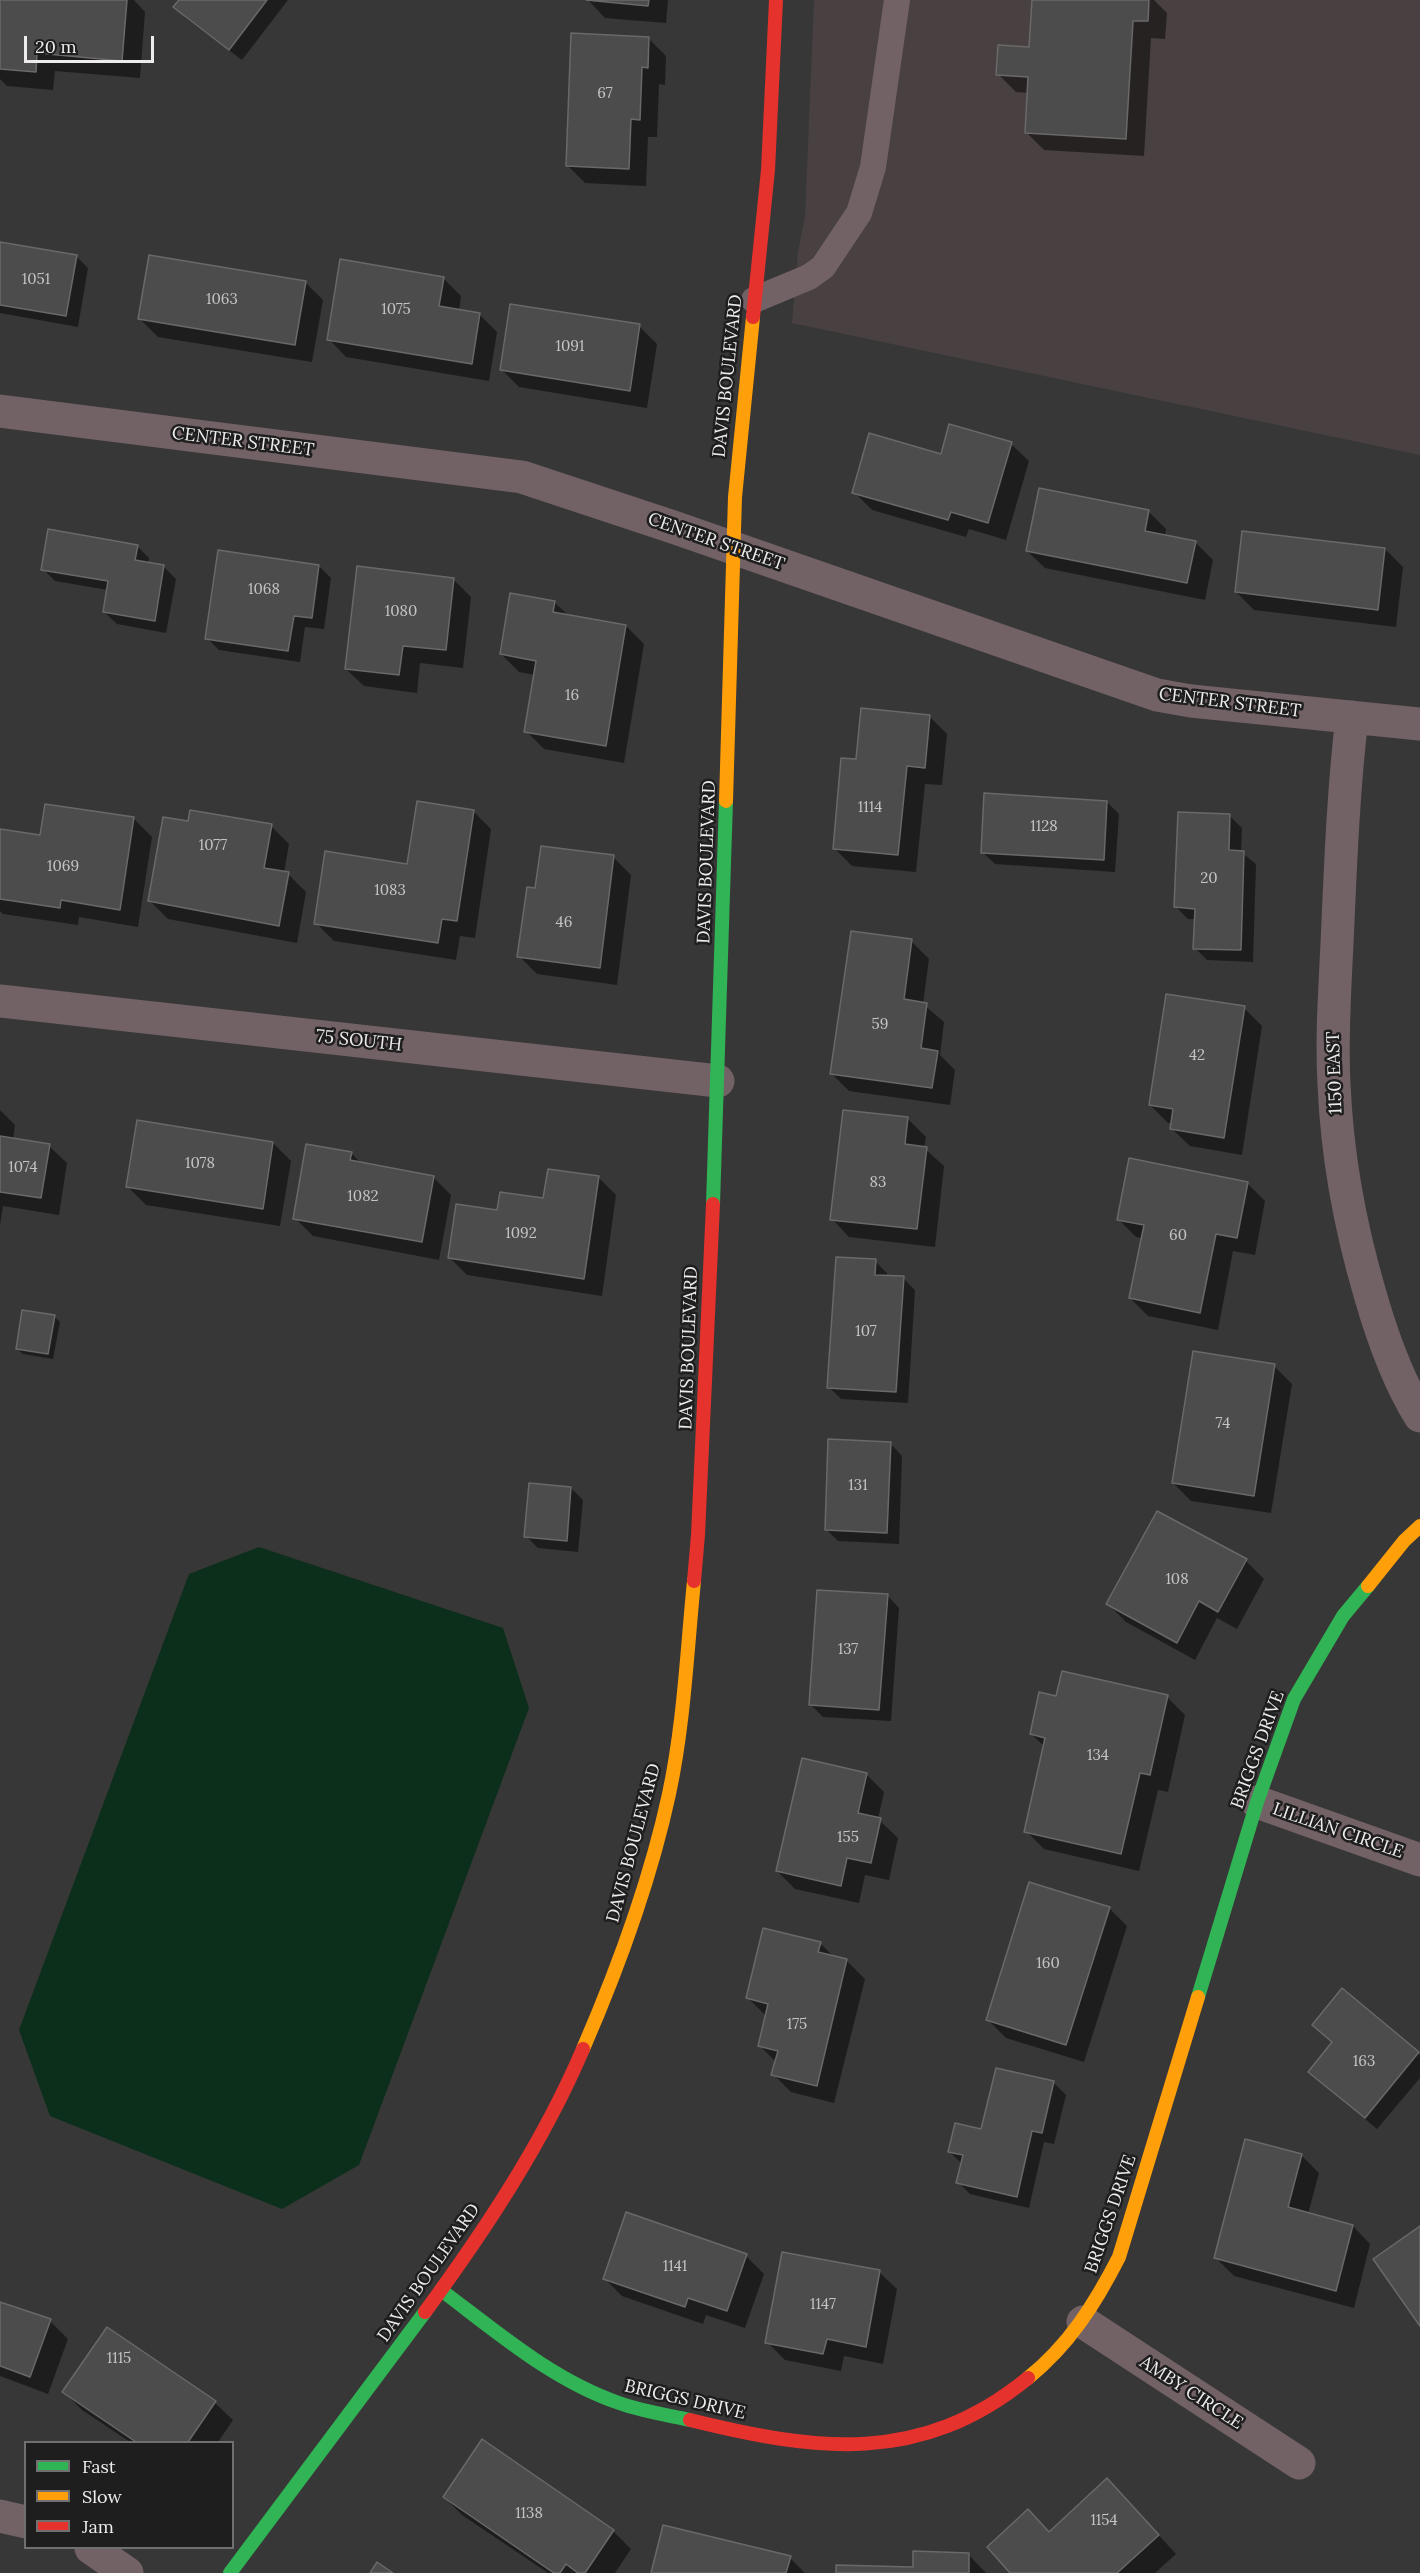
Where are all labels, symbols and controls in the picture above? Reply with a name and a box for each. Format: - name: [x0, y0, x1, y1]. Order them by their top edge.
- scale bar: [27, 24, 158, 62]
- text: 20 m: [35, 35, 77, 58]
- house number: 67: [597, 85, 613, 103]
- house number: 1051: [22, 271, 50, 289]
- house number: 1063: [206, 291, 238, 309]
- street label: DAVIS BOULEVARD: [709, 293, 747, 459]
- house number: 1075: [381, 301, 411, 319]
- house number: 1091: [556, 338, 584, 356]
- street label: CENTER STREET: [171, 423, 315, 461]
- street label: CENTER STREET: [645, 508, 787, 576]
- house number: 1068: [248, 581, 280, 599]
- house number: 1080: [385, 603, 417, 621]
- street label: CENTER STREET: [1158, 684, 1302, 722]
- house number: 16: [565, 687, 579, 705]
- street label: DAVIS BOULEVARD: [693, 780, 721, 944]
- house number: 1114: [858, 799, 882, 817]
- house number: 1128: [1030, 818, 1058, 836]
- house number: 1077: [199, 837, 227, 855]
- house number: 1069: [47, 858, 79, 876]
- house number: 20: [1200, 870, 1218, 888]
- house number: 1083: [374, 882, 406, 900]
- house number: 46: [556, 914, 572, 932]
- house number: 59: [872, 1016, 888, 1034]
- street label: 75 SOUTH: [315, 1026, 403, 1056]
- street label: 1150 EAST: [1323, 1031, 1347, 1115]
- house number: 42: [1189, 1047, 1205, 1065]
- house number: 1078: [185, 1155, 215, 1173]
- house number: 1074: [8, 1159, 38, 1177]
- house number: 83: [870, 1174, 886, 1192]
- house number: 1082: [347, 1188, 379, 1206]
- house number: 1092: [505, 1225, 537, 1243]
- house number: 60: [1169, 1227, 1187, 1245]
- street label: DAVIS BOULEVARD: [675, 1266, 703, 1430]
- house number: 107: [855, 1323, 877, 1341]
- house number: 74: [1216, 1415, 1230, 1433]
- house number: 131: [848, 1477, 868, 1495]
- house number: 108: [1165, 1571, 1189, 1589]
- house number: 137: [838, 1641, 858, 1659]
- street label: BRIGGS DRIVE: [1227, 1688, 1289, 1812]
- house number: 134: [1087, 1747, 1109, 1765]
- street label: DAVIS BOULEVARD: [602, 1761, 666, 1925]
- street label: LILLIAN CIRCLE: [1270, 1798, 1406, 1864]
- house number: 155: [837, 1829, 859, 1847]
- house number: 160: [1036, 1955, 1060, 1973]
- house number: 175: [787, 2016, 807, 2034]
- house number: 163: [1353, 2053, 1375, 2071]
- street label: BRIGGS DRIVE: [1081, 2152, 1141, 2276]
- street label: DAVIS BOULEVARD: [373, 2200, 485, 2346]
- house number: 1141: [663, 2258, 687, 2276]
- house number: 1147: [810, 2296, 836, 2314]
- house number: 1115: [107, 2350, 131, 2368]
- street label: AMBY CIRCLE: [1135, 2352, 1247, 2434]
- street label: BRIGGS DRIVE: [622, 2376, 748, 2424]
- legend: [24, 2441, 234, 2549]
- text: Fast: [82, 2455, 116, 2478]
- text: Slow: [82, 2485, 122, 2508]
- house number: 1138: [515, 2505, 543, 2523]
- house number: 1154: [1090, 2512, 1118, 2530]
- text: Jam: [82, 2515, 114, 2538]

